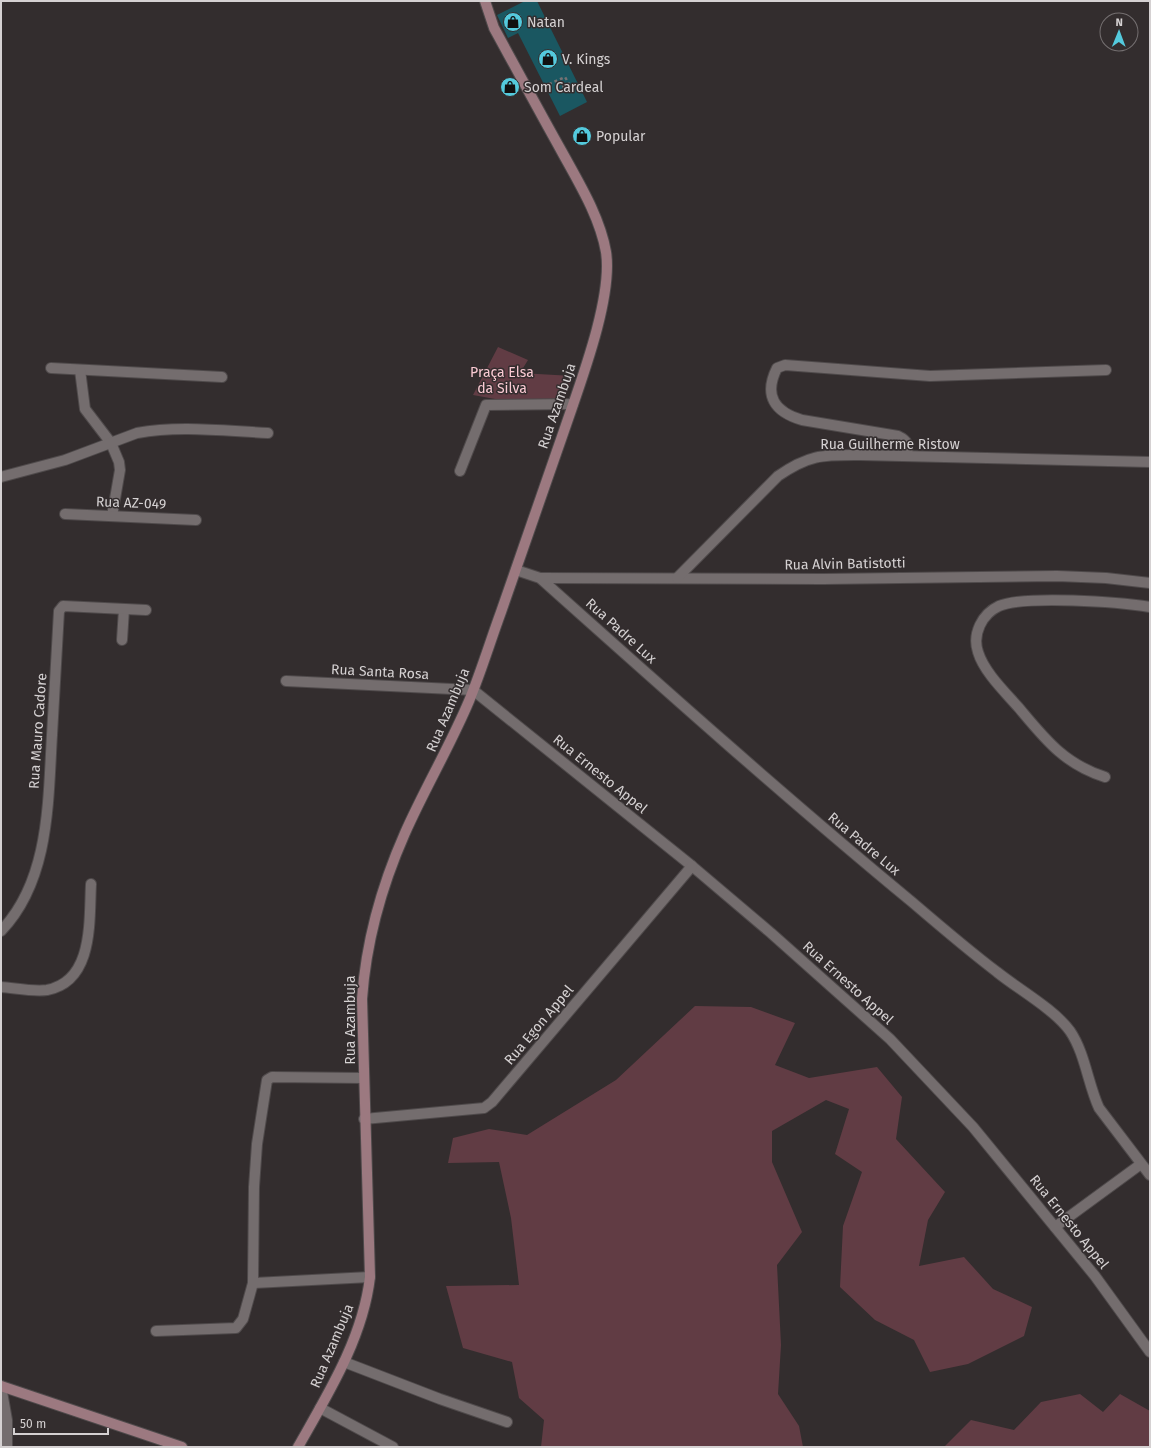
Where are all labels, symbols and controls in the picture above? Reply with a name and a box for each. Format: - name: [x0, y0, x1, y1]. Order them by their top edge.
- shop icon: Natan: [502, 11, 524, 33]
- north arrow: [1099, 12, 1139, 52]
- place label: Natan: [527, 14, 565, 31]
- text: N: [1115, 16, 1123, 29]
- shop icon: V. Kings: [537, 48, 559, 70]
- place label: V. Kings: [562, 51, 611, 68]
- shop icon: Som Cardeal: [499, 76, 521, 98]
- place label: Som Cardeal: [524, 79, 603, 96]
- shop icon: Popular: [571, 125, 593, 147]
- place label: Popular: [596, 128, 646, 145]
- street label: Rua Azambuja: [534, 361, 580, 451]
- park label: Praça Elsa da Silva: [470, 364, 534, 397]
- street label: Rua Guilherme Ristow: [820, 436, 960, 453]
- street label: Rua AZ-049: [95, 493, 167, 513]
- street label: Rua Alvin Batistotti: [784, 554, 906, 574]
- street label: Rua Padre Lux: [582, 595, 660, 667]
- street label: Rua Santa Rosa: [331, 661, 429, 683]
- street label: Rua Azambuja: [423, 665, 473, 755]
- street label: Rua Mauro Cadore: [25, 673, 51, 789]
- street label: Rua Ernesto Appel: [550, 731, 650, 817]
- street label: Rua Padre Lux: [824, 809, 904, 879]
- street label: Rua Ernesto Appel: [799, 938, 897, 1028]
- street label: Rua Azambuja: [342, 975, 359, 1065]
- street label: Rua Egon Appel: [501, 982, 577, 1068]
- street label: Rua Ernesto Appel: [1026, 1172, 1112, 1272]
- street label: Rua Azambuja: [307, 1301, 357, 1391]
- scale bar: [14, 1410, 108, 1436]
- text: 50 m: [20, 1417, 46, 1431]

